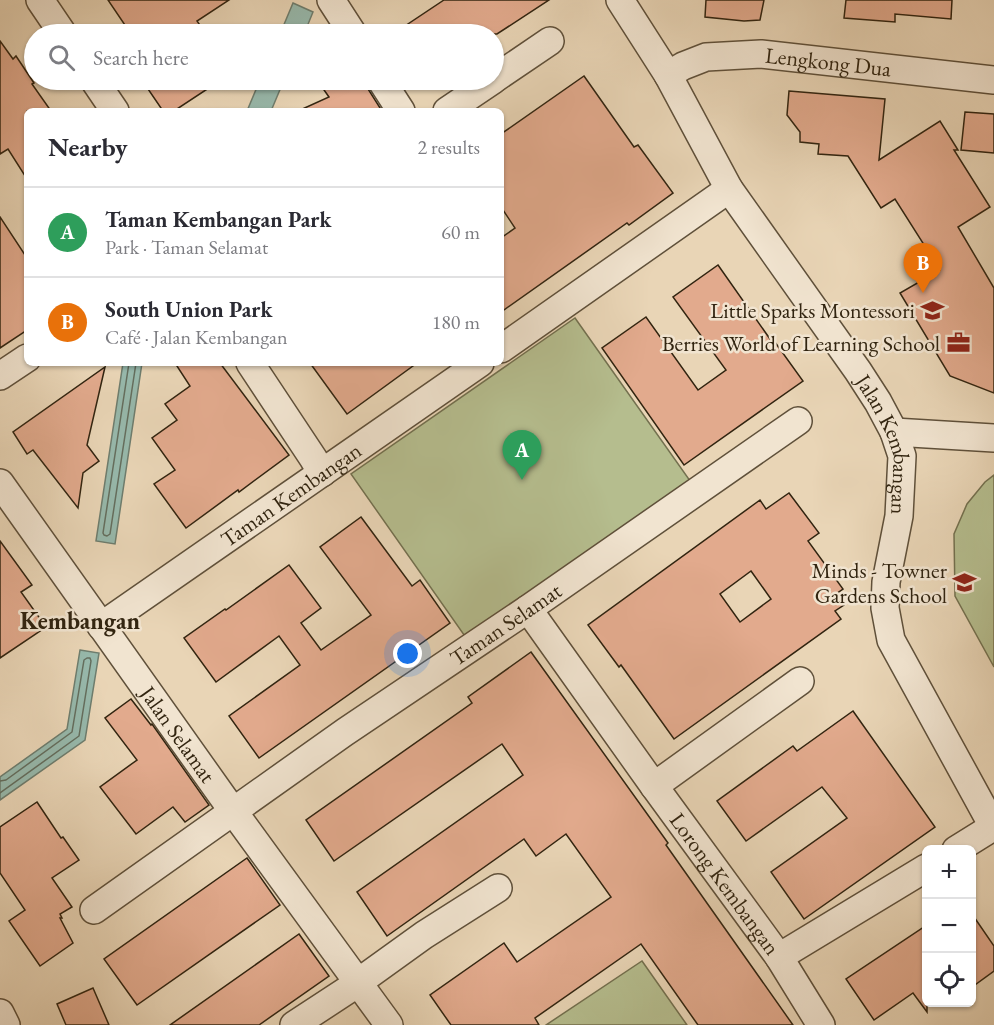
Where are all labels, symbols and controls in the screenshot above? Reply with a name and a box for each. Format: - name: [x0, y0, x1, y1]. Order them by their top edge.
- search box: [24, 24, 504, 90]
- street label: Lengkong Dua: [764, 40, 893, 83]
- icon: search: [45, 41, 78, 74]
- text: Search here: [93, 43, 188, 72]
- text: Nearby: [48, 130, 128, 164]
- text: 2 results: [417, 134, 480, 160]
- text: Taman Kembangan Park: [105, 205, 331, 234]
- text: A: [60, 219, 75, 245]
- text: 60 m: [441, 219, 480, 245]
- text: Park · Taman Selamat: [105, 234, 268, 260]
- pin: B: [904, 244, 942, 293]
- text: South Union Park: [105, 295, 272, 324]
- place label: Little Sparks Montessori: [710, 296, 915, 325]
- school or university icon: Little Sparks Montessori: [920, 297, 946, 323]
- text: B: [61, 309, 74, 335]
- text: 180 m: [432, 309, 480, 335]
- text: Café · Jalan Kembangan: [105, 324, 288, 350]
- place label: Berries World of Learning School: [662, 329, 940, 358]
- office icon: Berries World of Learning School: [945, 330, 971, 356]
- street label: Jalan Kembangan: [848, 367, 917, 516]
- pin: A: [502, 430, 542, 480]
- street label: Taman Kembangan: [215, 435, 367, 553]
- place label: Minds - Towner Gardens School: [812, 556, 948, 610]
- school or university icon: Minds - Towner Gardens School: [952, 570, 978, 596]
- street label: Taman Selamat: [444, 576, 567, 672]
- district label: Kembangan: [20, 605, 140, 637]
- your location: [393, 639, 422, 668]
- street label: Jalan Selamat: [133, 678, 223, 788]
- street label: Lorong Kembangan: [664, 806, 787, 961]
- map controls: [922, 845, 976, 1007]
- button: +: [922, 845, 976, 899]
- button: −: [922, 899, 976, 953]
- button: locate: [922, 953, 976, 1007]

